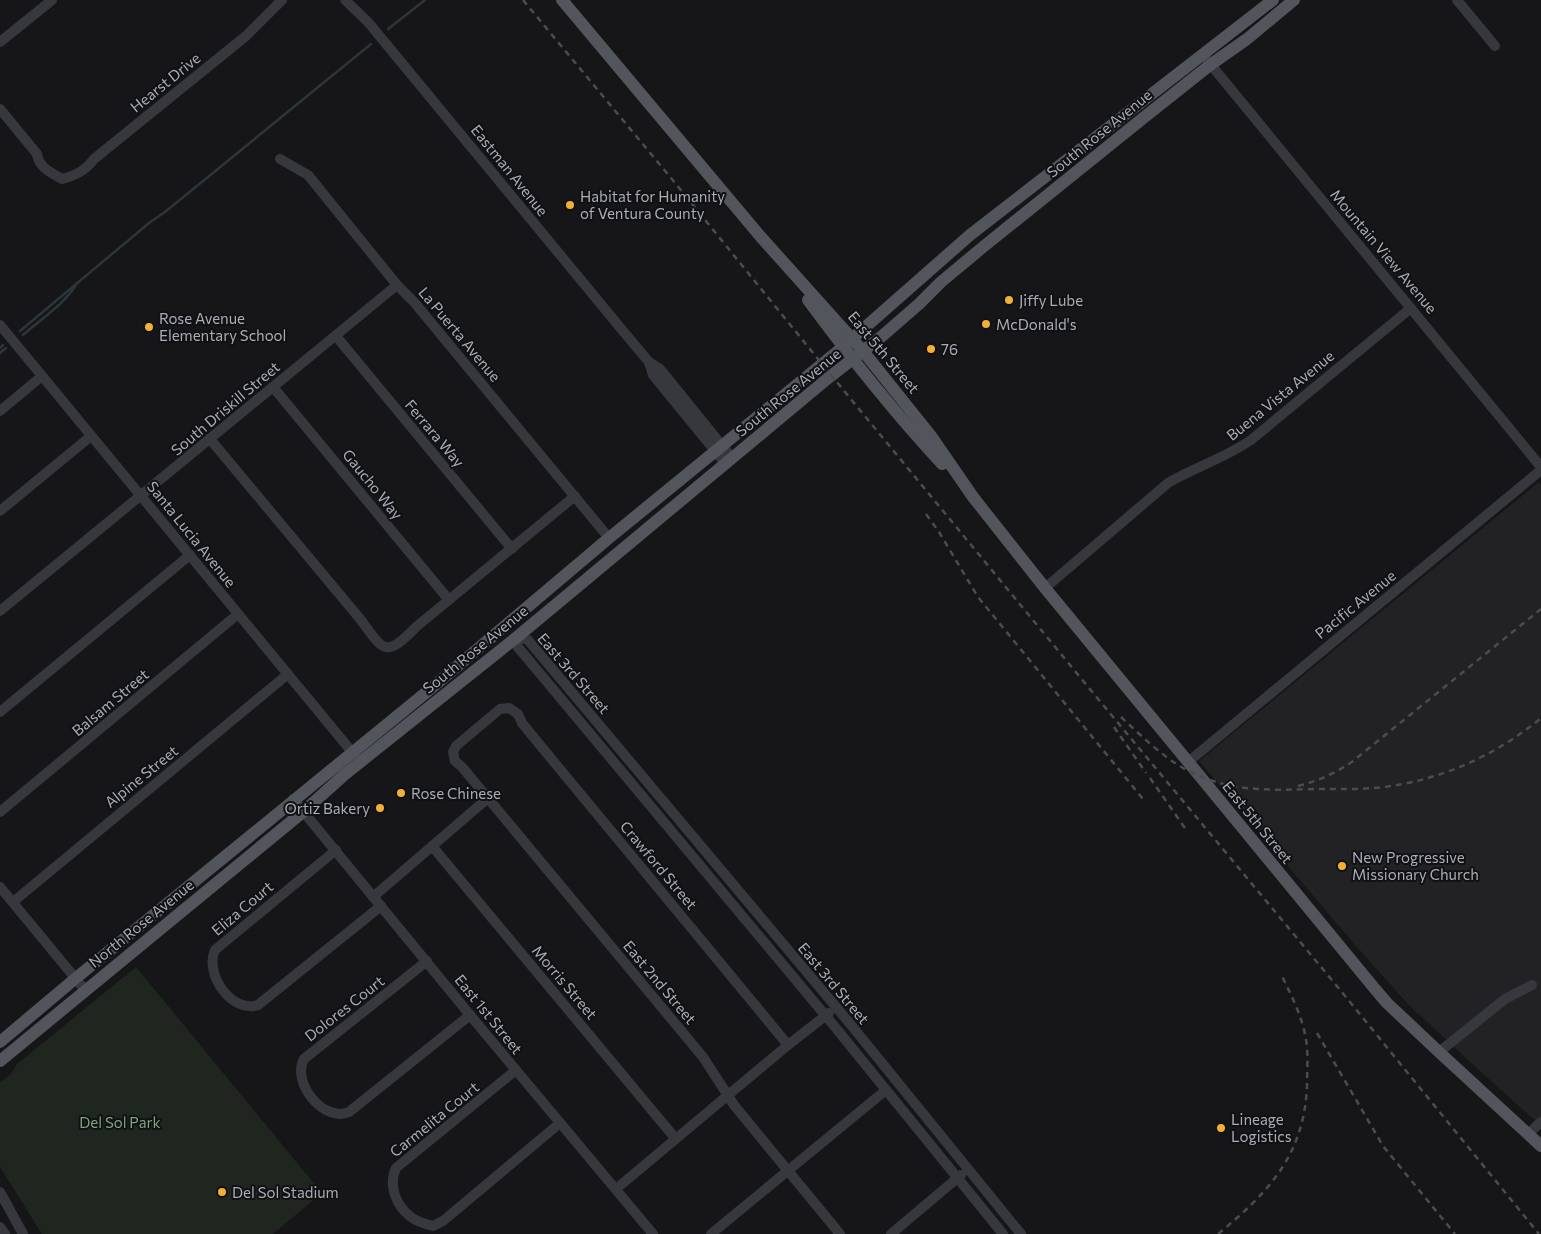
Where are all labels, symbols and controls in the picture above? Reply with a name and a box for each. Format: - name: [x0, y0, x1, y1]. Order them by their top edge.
- street label: Hearst Drive: [126, 48, 204, 116]
- street label: South Rose Avenue: [1043, 85, 1155, 181]
- street label: Eastman Avenue: [468, 121, 552, 219]
- street label: Mountain View Avenue: [1327, 185, 1441, 317]
- place label: Habitat for Humanity of Ventura County: [580, 187, 725, 222]
- marker: Habitat for Humanity of Ventura County: [564, 199, 576, 211]
- street label: La Puerta Avenue: [415, 283, 505, 385]
- place label: Jiffy Lube: [1019, 291, 1083, 309]
- marker: Jiffy Lube: [1003, 294, 1015, 306]
- street label: East 5th Street: [845, 307, 923, 397]
- place label: Rose Avenue Elementary School: [159, 309, 286, 344]
- place label: McDonald's: [996, 315, 1077, 333]
- marker: McDonald's: [980, 318, 992, 330]
- marker: Rose Avenue Elementary School: [143, 321, 155, 333]
- place label: 76: [941, 340, 958, 358]
- marker: 76: [925, 343, 937, 355]
- street label: South Rose Avenue: [732, 344, 844, 440]
- street label: Buena Vista Avenue: [1223, 346, 1337, 444]
- street label: South Driskill Street: [167, 357, 283, 459]
- street label: Ferrara Way: [402, 396, 469, 471]
- street label: Gaucho Way: [339, 445, 407, 523]
- street label: Santa Lucia Avenue: [144, 477, 240, 591]
- street label: Pacific Avenue: [1311, 566, 1399, 642]
- street label: South Rose Avenue: [419, 601, 531, 697]
- street label: East 3rd Street: [534, 629, 614, 717]
- street label: Balsam Street: [68, 665, 152, 739]
- street label: Alpine Street: [101, 741, 181, 811]
- street label: East 5th Street: [1219, 777, 1297, 867]
- place label: Rose Chinese: [411, 784, 501, 802]
- marker: Rose Chinese: [395, 787, 407, 799]
- place label: Ortiz Bakery: [284, 799, 370, 817]
- marker: Ortiz Bakery: [374, 802, 386, 814]
- street label: Crawford Street: [617, 817, 701, 913]
- place label: New Progressive Missionary Church: [1352, 848, 1479, 883]
- marker: New Progressive Missionary Church: [1336, 860, 1348, 872]
- street label: North Rose Avenue: [85, 875, 197, 971]
- street label: Eliza Court: [208, 877, 276, 939]
- street label: East 2nd Street: [620, 937, 700, 1027]
- street label: East 3rd Street: [795, 939, 873, 1027]
- street label: Morris Street: [529, 941, 601, 1023]
- street label: Dolores Court: [301, 971, 387, 1045]
- street label: East 1st Street: [451, 971, 527, 1057]
- street label: Carmelita Court: [386, 1078, 482, 1160]
- place label: Lineage Logistics: [1231, 1110, 1292, 1145]
- park label: Del Sol Park: [79, 1113, 161, 1131]
- marker: Lineage Logistics: [1215, 1122, 1227, 1134]
- place label: Del Sol Stadium: [232, 1183, 339, 1201]
- marker: Del Sol Stadium: [216, 1186, 228, 1198]

